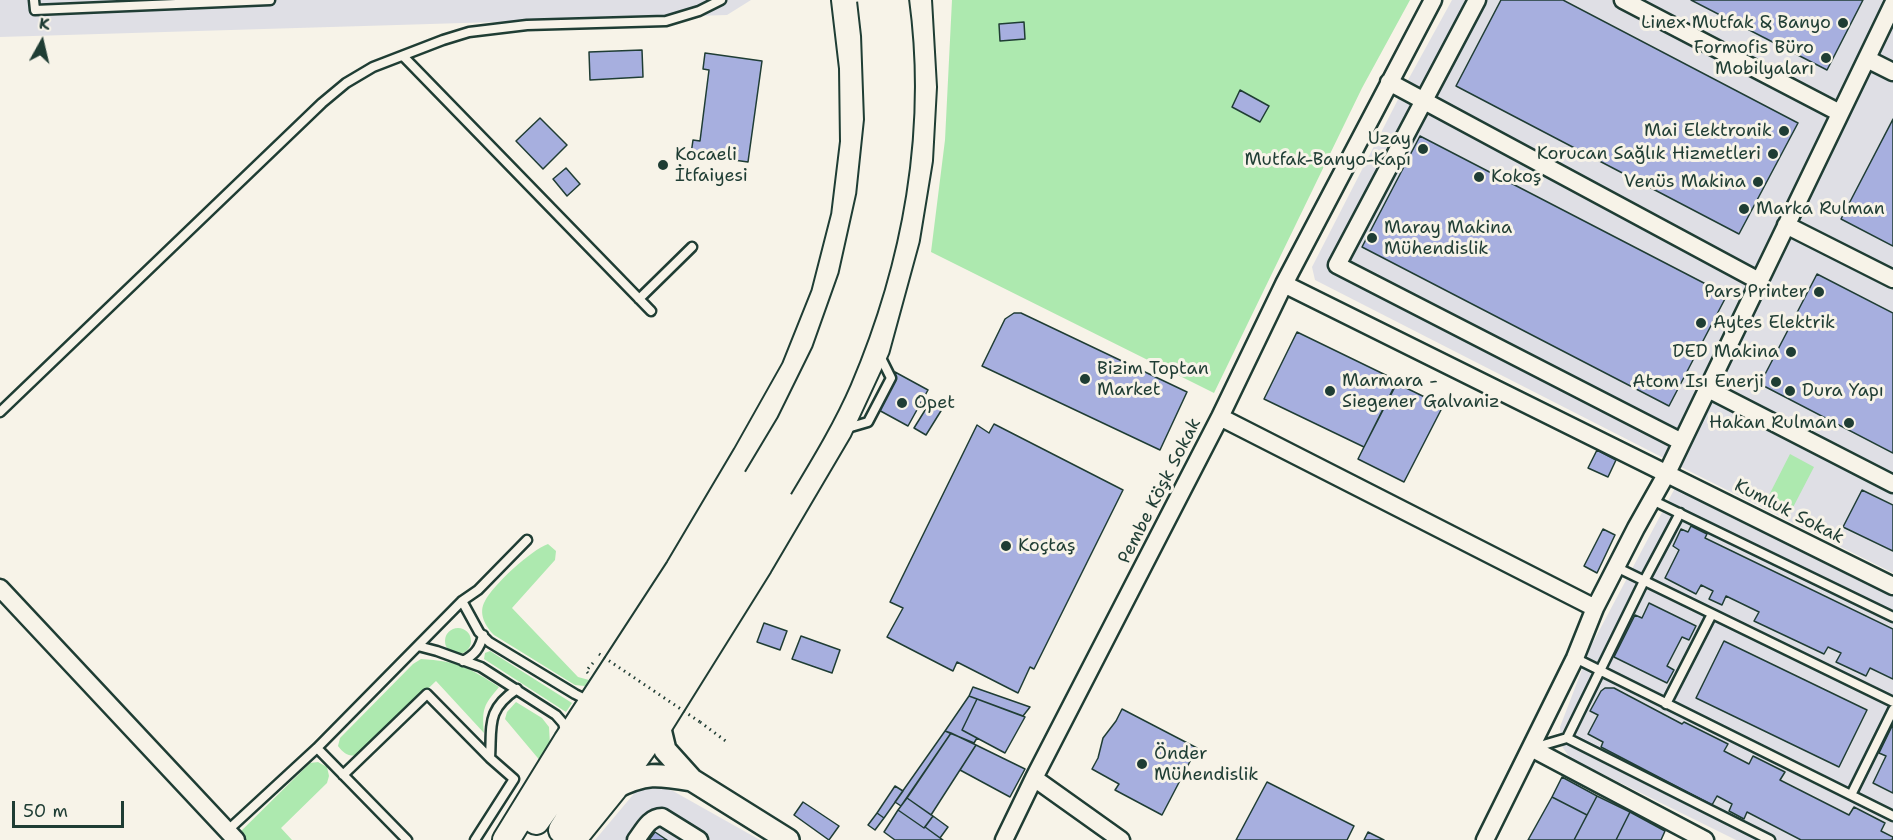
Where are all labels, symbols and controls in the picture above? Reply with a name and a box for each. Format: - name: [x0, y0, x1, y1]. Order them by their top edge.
- north arrow: [12, 12, 72, 72]
- place label: Linex Mutfak & Banyo: [1641, 12, 1831, 34]
- text: K: [38, 13, 51, 35]
- marker: Linex Mutfak & Banyo: [1836, 16, 1850, 30]
- place label: Formofis Büro Mobilyaları: [1694, 37, 1814, 80]
- marker: Formofis Büro Mobilyaları: [1819, 51, 1833, 65]
- place label: Mai Elektronik: [1644, 120, 1772, 142]
- marker: Mai Elektronik: [1777, 124, 1791, 138]
- place label: Uzay Mutfak-Banyo-Kapı: [1245, 128, 1411, 170]
- marker: Uzay Mutfak-Banyo-Kapı: [1416, 142, 1430, 156]
- place label: Korucan Sağlık Hizmetleri: [1537, 143, 1761, 165]
- place label: Kocaeli İtfaiyesi: [675, 144, 748, 186]
- marker: Korucan Sağlık Hizmetleri: [1766, 147, 1780, 161]
- marker: Kocaeli İtfaiyesi: [656, 158, 670, 172]
- place label: Kokoş: [1491, 166, 1542, 188]
- marker: Kokoş: [1472, 170, 1486, 184]
- place label: Venüs Makina: [1624, 171, 1746, 193]
- marker: Venüs Makina: [1751, 175, 1765, 189]
- place label: Marka Rulman: [1756, 198, 1885, 220]
- marker: Marka Rulman: [1737, 202, 1751, 216]
- place label: Maray Makina Mühendislik: [1384, 217, 1512, 260]
- marker: Maray Makina Mühendislik: [1365, 231, 1379, 245]
- place label: Pars Printer: [1704, 281, 1807, 303]
- marker: Pars Printer: [1812, 285, 1826, 299]
- place label: Aytes Elektrik: [1713, 312, 1835, 334]
- marker: Aytes Elektrik: [1694, 316, 1708, 330]
- place label: DED Makina: [1672, 341, 1779, 363]
- marker: DED Makina: [1784, 345, 1798, 359]
- place label: Bizim Toptan Market: [1097, 358, 1209, 400]
- place label: Marmara - Siegener Galvaniz: [1342, 370, 1500, 412]
- place label: Atom Isı Enerji: [1632, 371, 1764, 393]
- marker: Bizim Toptan Market: [1078, 372, 1092, 386]
- marker: Atom Isı Enerji: [1769, 375, 1783, 389]
- place label: Dura Yapı: [1802, 380, 1884, 402]
- marker: Marmara - Siegener Galvaniz: [1323, 384, 1337, 398]
- marker: Dura Yapı: [1783, 384, 1797, 398]
- place label: Opet: [914, 392, 955, 414]
- marker: Opet: [895, 396, 909, 410]
- place label: Hakan Rulman: [1709, 412, 1837, 434]
- street label: Pembe Köşk Sokak: [1114, 414, 1206, 568]
- marker: Hakan Rulman: [1842, 416, 1856, 430]
- street label: Kumluk Sokak: [1731, 475, 1847, 549]
- place label: Koçtaş: [1018, 535, 1076, 557]
- marker: Koçtaş: [999, 539, 1013, 553]
- place label: Önder Mühendislik: [1154, 743, 1259, 786]
- marker: Önder Mühendislik: [1135, 757, 1149, 771]
- scale bar: [15, 789, 128, 827]
- text: 50 m: [23, 799, 68, 823]

